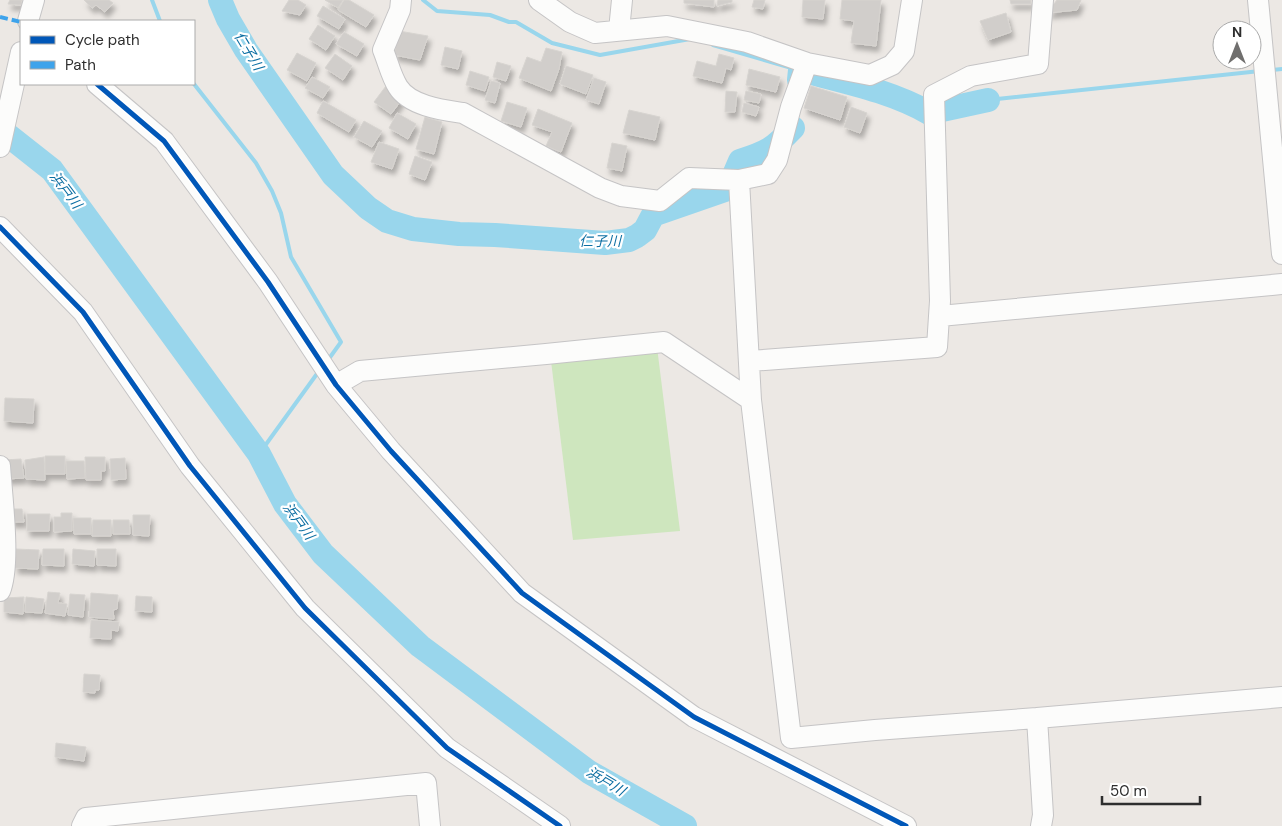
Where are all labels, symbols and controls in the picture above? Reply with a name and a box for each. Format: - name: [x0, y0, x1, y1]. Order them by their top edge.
- legend: [20, 20, 195, 85]
- north arrow: [1212, 20, 1262, 70]
- text: N: [1232, 23, 1242, 41]
- water label: 仁子川: [230, 28, 269, 75]
- text: Cycle path: [65, 30, 140, 50]
- text: Path: [65, 55, 96, 75]
- water label: 浜戸川: [46, 168, 87, 214]
- water label: 仁子川: [579, 232, 623, 250]
- water label: 浜戸川: [279, 499, 320, 545]
- water label: 浜戸川: [583, 762, 630, 801]
- scale bar: [1102, 774, 1200, 806]
- text: 50 m: [1110, 781, 1147, 801]

